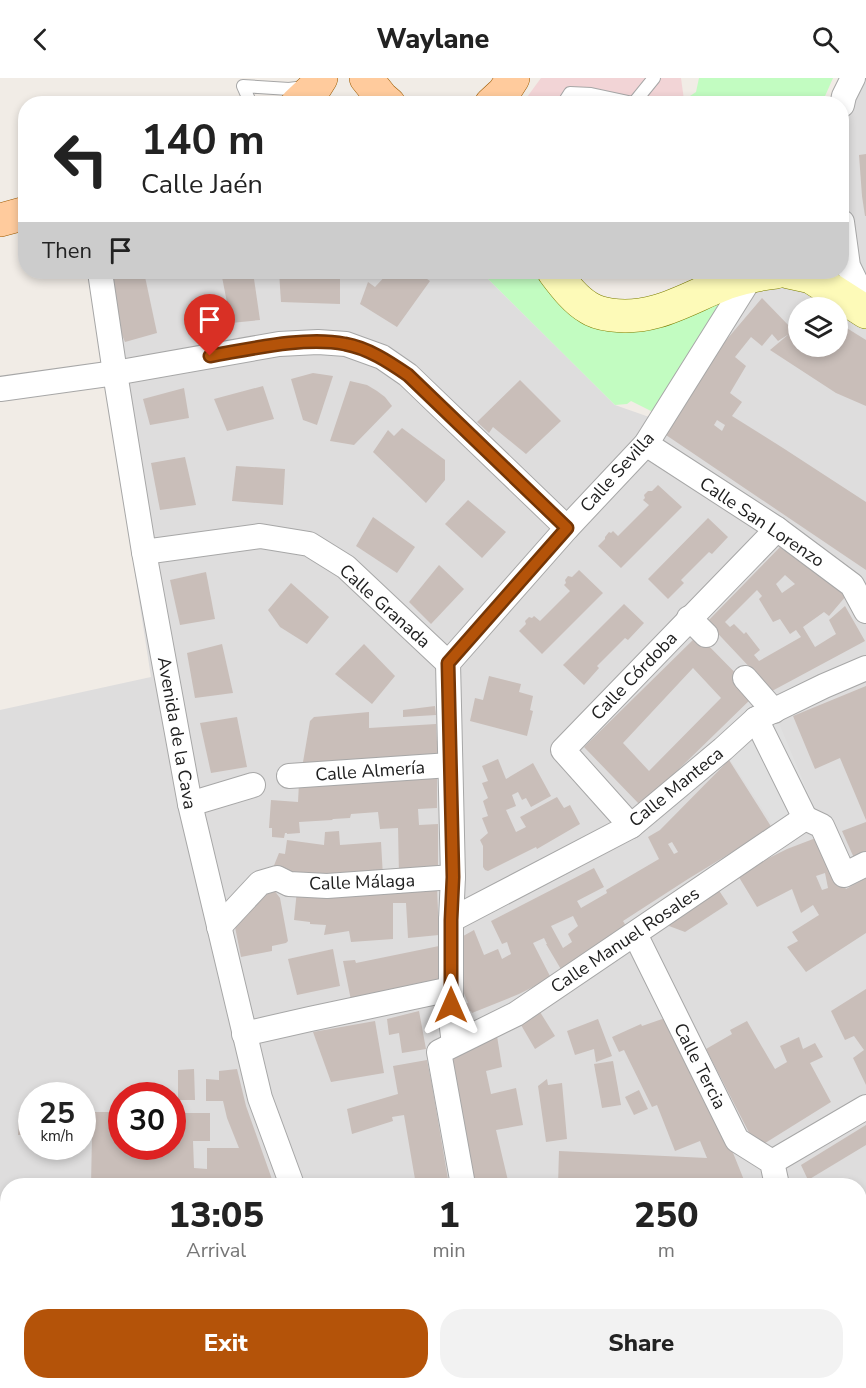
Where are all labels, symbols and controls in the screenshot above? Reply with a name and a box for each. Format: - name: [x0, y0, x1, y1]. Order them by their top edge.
- text: Waylane: [377, 21, 489, 58]
- icon: back: [24, 23, 57, 56]
- icon: search: [809, 23, 842, 56]
- text: 140 m: [141, 112, 265, 169]
- icon: left: [42, 120, 120, 198]
- text: Calle Jaén: [141, 166, 263, 203]
- icon: arrive: [104, 234, 137, 267]
- text: Then: [42, 236, 92, 266]
- pin: [184, 294, 235, 356]
- map controls: [788, 297, 848, 357]
- button: layers: [788, 297, 848, 357]
- icon: arrive: [193, 303, 226, 336]
- street label: Calle Sevilla: [575, 427, 659, 517]
- street label: Calle San Lorenzo: [695, 471, 829, 573]
- street label: Calle Granada: [334, 559, 436, 653]
- street label: Calle Córdoba: [586, 626, 682, 726]
- street label: Avenida de la Cava: [152, 655, 202, 811]
- street label: Calle Manteca: [624, 742, 728, 832]
- street label: Calle Almería: [314, 755, 426, 787]
- street label: Calle Málaga: [309, 868, 415, 896]
- street label: Calle Manuel Rosales: [546, 881, 704, 999]
- position arrow: [419, 973, 483, 1037]
- street label: Calle Tercia: [668, 1019, 732, 1113]
- speed limit sign: 30: [108, 1082, 186, 1160]
- text: 25: [39, 1093, 75, 1134]
- text: km/h: [40, 1126, 74, 1146]
- text: 13:05: [168, 1191, 264, 1240]
- text: 1: [438, 1191, 460, 1240]
- text: 250: [634, 1191, 699, 1240]
- text: Arrival: [186, 1237, 246, 1264]
- text: min: [432, 1237, 466, 1264]
- text: m: [658, 1237, 675, 1264]
- button: Exit: [24, 1309, 428, 1378]
- button: Share: [440, 1309, 843, 1378]

